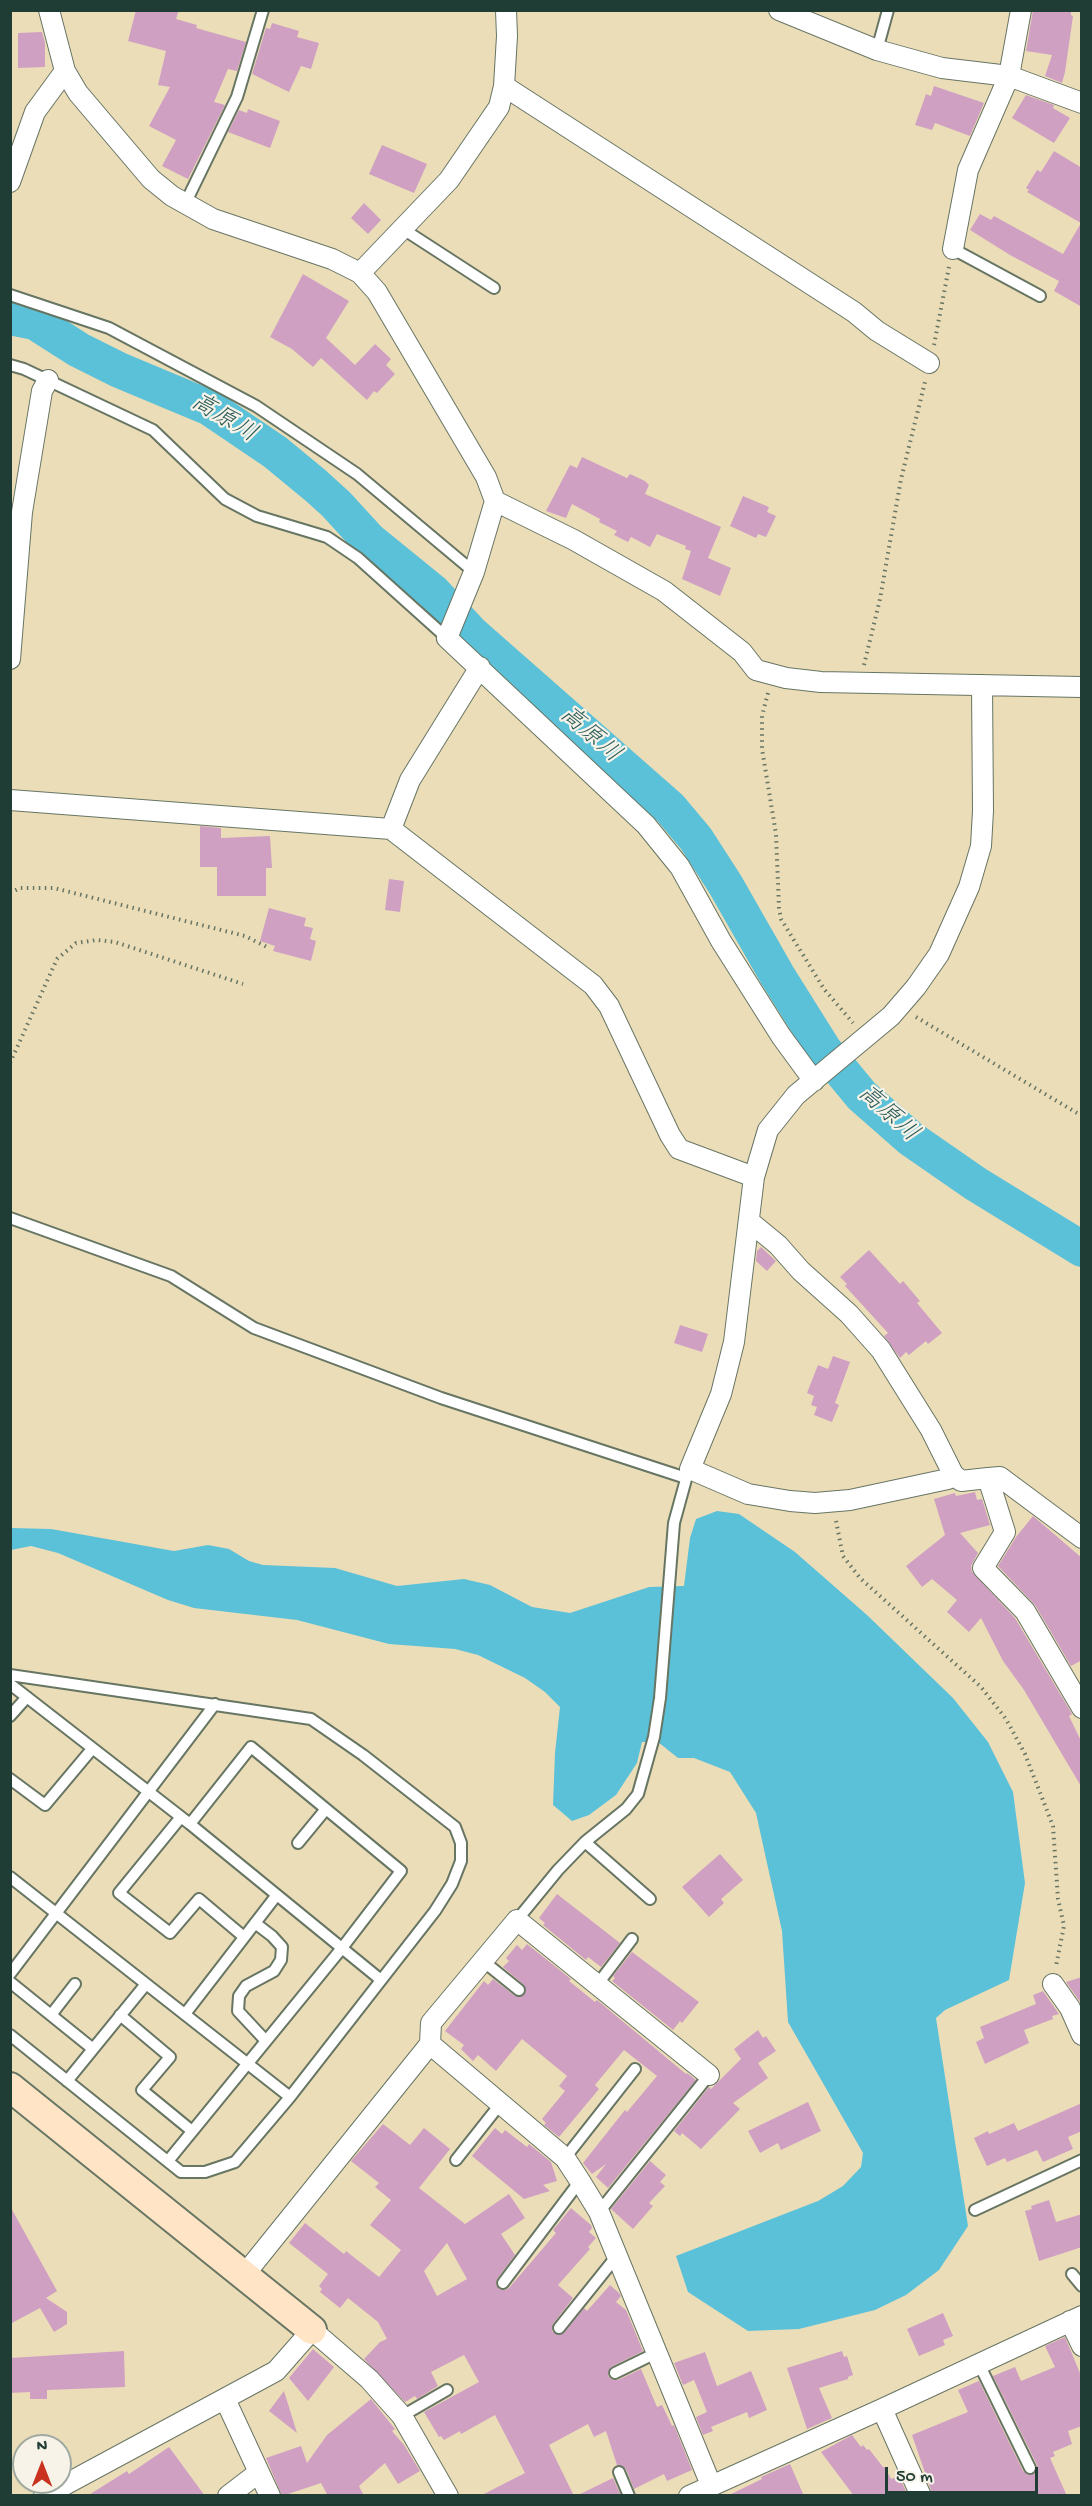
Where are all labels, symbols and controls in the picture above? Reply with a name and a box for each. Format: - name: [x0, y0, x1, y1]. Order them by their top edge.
- water label: 高原川: [185, 389, 261, 451]
- water label: 高原川: [552, 702, 626, 770]
- water label: 高原川: [851, 1080, 923, 1150]
- north arrow: [12, 2434, 72, 2494]
- text: N: [37, 2438, 47, 2457]
- scale bar: [888, 2455, 1041, 2493]
- text: 50 m: [896, 2467, 933, 2488]

